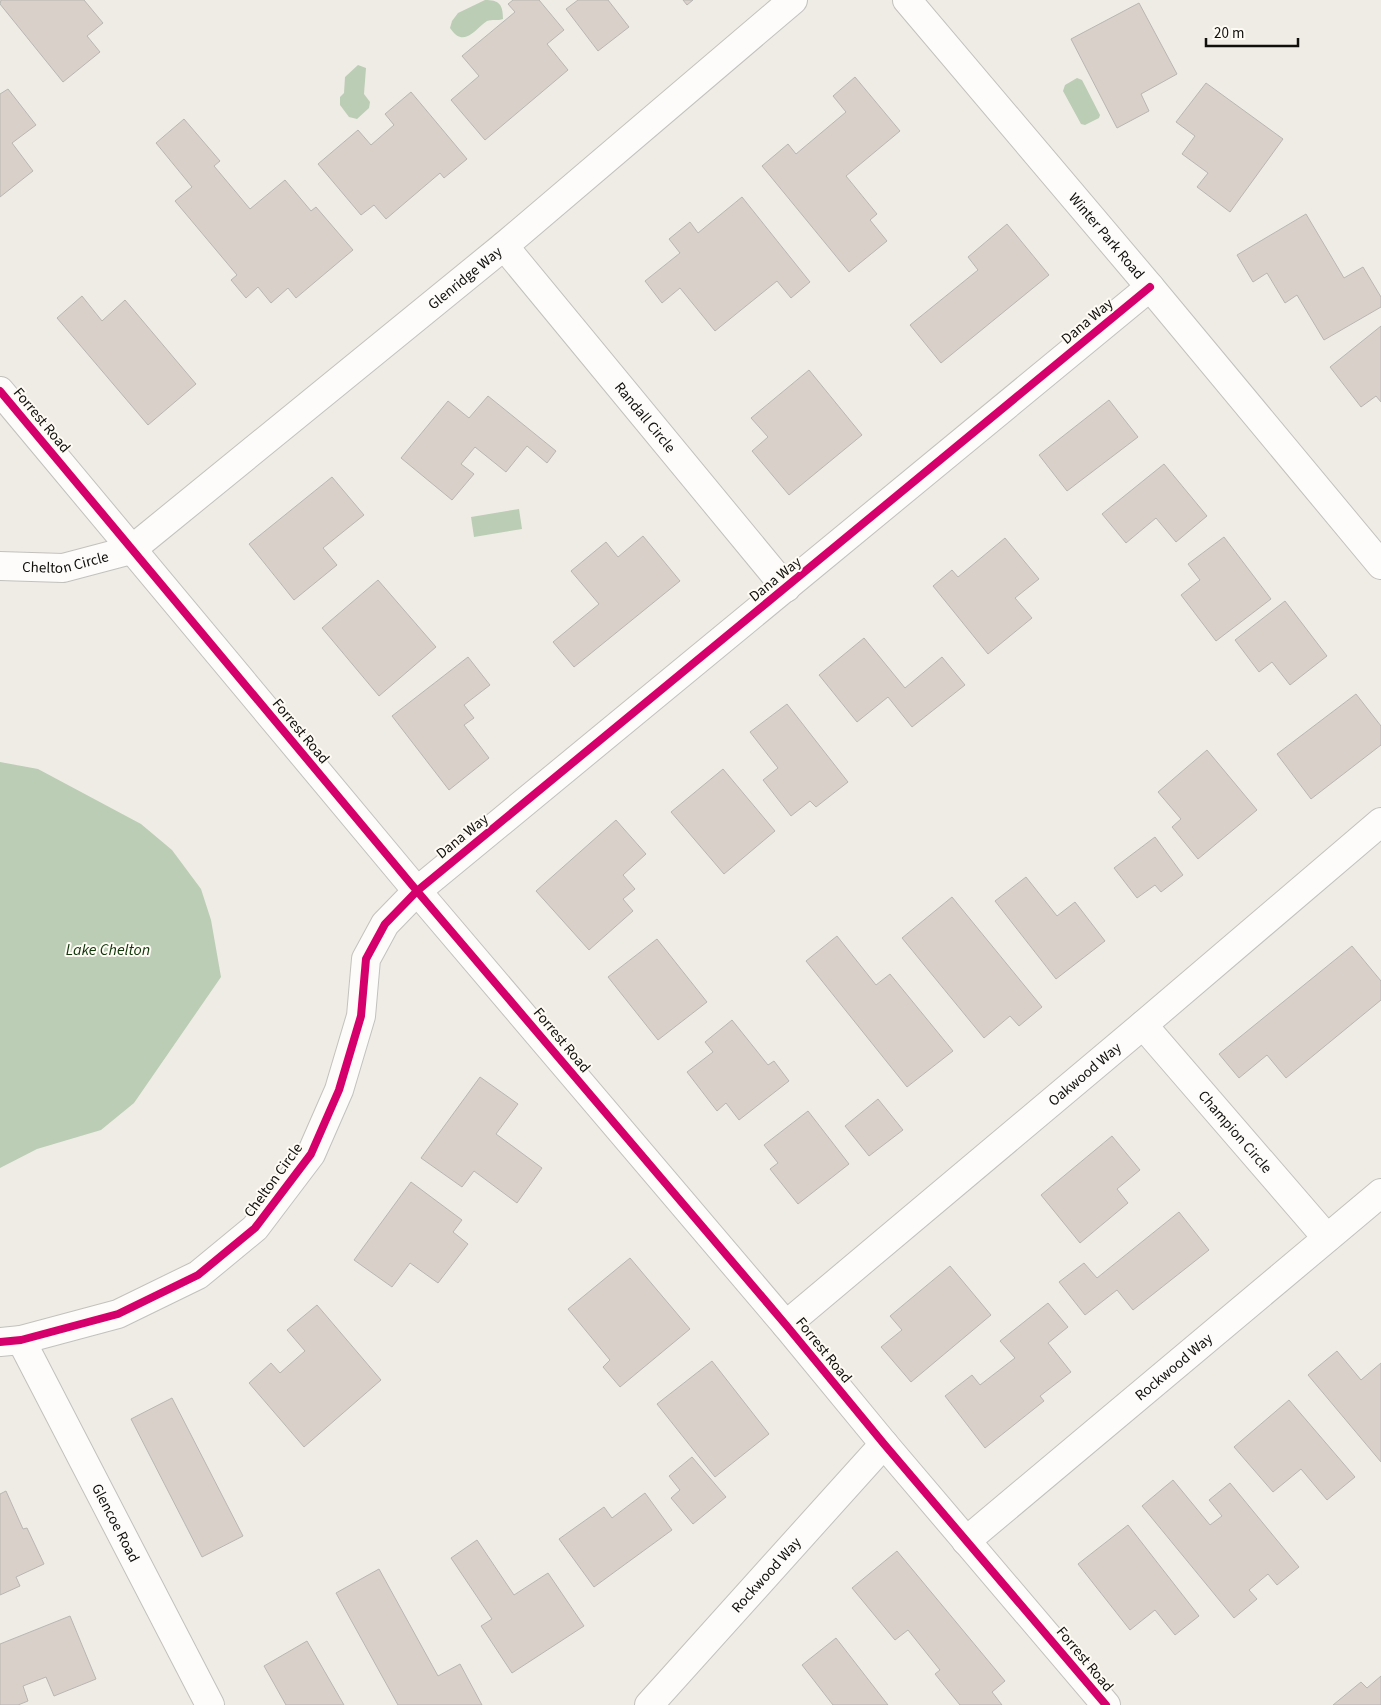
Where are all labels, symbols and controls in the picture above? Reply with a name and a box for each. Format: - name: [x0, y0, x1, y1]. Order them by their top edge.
- scale bar: [1206, 15, 1298, 47]
- text: 20 m: [1214, 23, 1244, 44]
- street label: Winter Park Road: [1064, 188, 1149, 284]
- street label: Glenridge Way: [424, 242, 507, 315]
- street label: Dana Way: [1057, 294, 1118, 349]
- street label: Randall Circle: [609, 378, 680, 458]
- street label: Forrest Road: [8, 383, 75, 457]
- street label: Chelton Circle: [22, 546, 111, 579]
- street label: Dana Way: [745, 552, 806, 607]
- street label: Forrest Road: [267, 694, 334, 768]
- street label: Dana Way: [432, 809, 493, 864]
- water label: Lake Chelton: [66, 939, 150, 961]
- street label: Forrest Road: [528, 1003, 595, 1077]
- street label: Oakwood Way: [1044, 1038, 1126, 1111]
- street label: Champion Circle: [1193, 1086, 1277, 1178]
- street label: Chelton Circle: [239, 1139, 308, 1222]
- street label: Forrest Road: [790, 1313, 857, 1388]
- street label: Rockwood Way: [1131, 1329, 1217, 1406]
- street label: Glencoe Road: [86, 1480, 144, 1566]
- street label: Rockwood Way: [727, 1533, 806, 1618]
- street label: Forrest Road: [1051, 1622, 1118, 1696]

